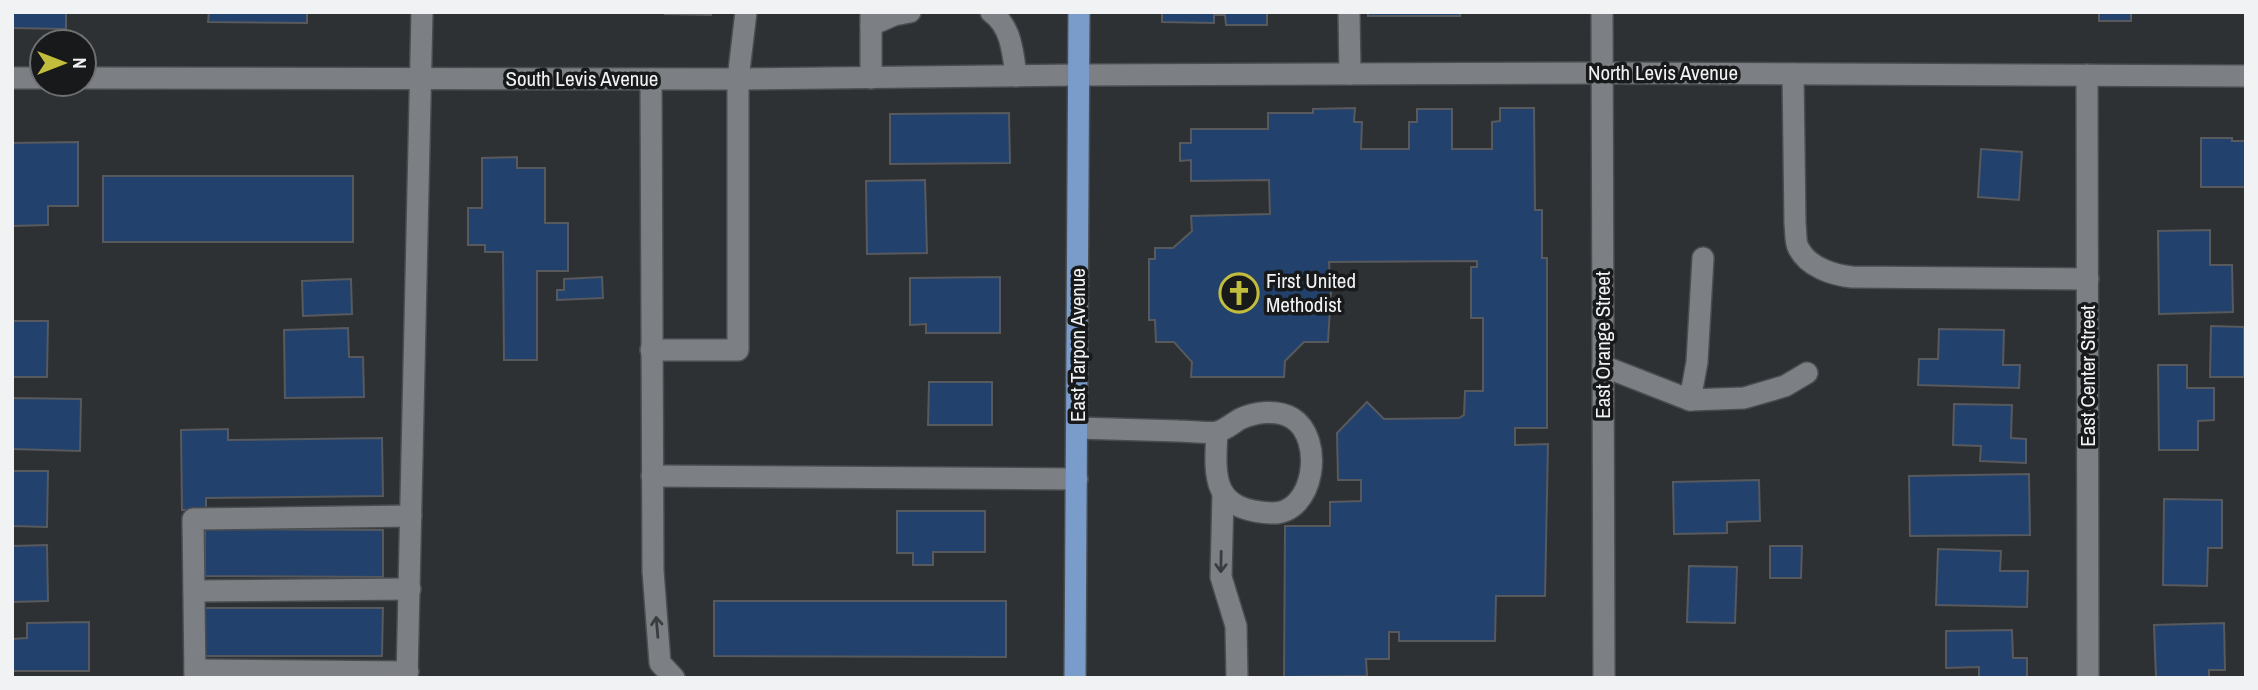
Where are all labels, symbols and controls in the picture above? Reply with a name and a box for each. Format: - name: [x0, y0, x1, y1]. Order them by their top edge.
- north arrow: [28, 28, 98, 98]
- text: N: [67, 57, 93, 69]
- street label: North Levis Avenue: [1588, 58, 1738, 87]
- street label: South Levis Avenue: [506, 64, 658, 93]
- place label: First United Methodist: [1266, 266, 1356, 319]
- street label: East Tarpon Avenue: [1063, 268, 1092, 422]
- street label: East Orange Street: [1588, 271, 1617, 419]
- church icon: First United Methodist: [1218, 272, 1260, 314]
- street label: East Center Street: [2073, 305, 2102, 447]
- one-way arrow: [1214, 550, 1228, 573]
- one-way arrow: [650, 616, 663, 639]

